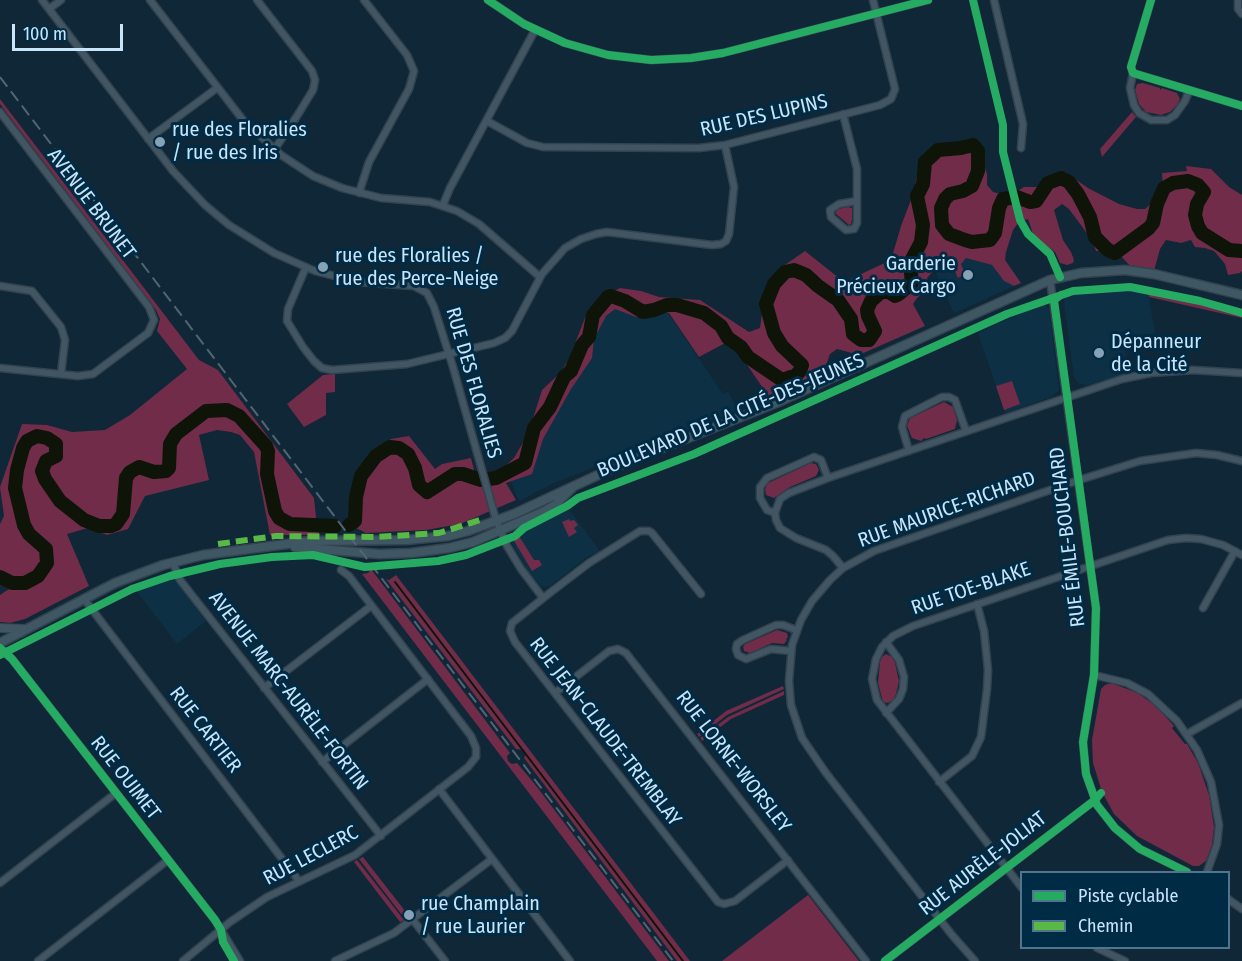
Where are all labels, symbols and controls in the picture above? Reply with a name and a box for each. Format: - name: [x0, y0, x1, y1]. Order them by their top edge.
- scale bar: [15, 12, 126, 50]
- text: 100 m: [23, 23, 67, 45]
- street label: RUE DES LUPINS: [698, 90, 830, 142]
- place label: rue des Floralies / rue des Iris: [172, 118, 307, 165]
- marker: rue des Floralies / rue des Iris: [153, 135, 167, 149]
- street label: AVENUE BRUNET: [42, 144, 140, 264]
- place label: rue des Floralies / rue des Perce-Neige: [335, 244, 498, 291]
- place label: Garderie Précieux Cargo: [836, 252, 956, 299]
- marker: rue des Floralies / rue des Perce-Neige: [316, 260, 330, 274]
- marker: Garderie Précieux Cargo: [961, 268, 975, 282]
- street label: RUE DES FLORALIES: [440, 305, 506, 461]
- place label: Dépanneur de la Cité: [1111, 330, 1201, 377]
- marker: Dépanneur de la Cité: [1092, 346, 1106, 360]
- street label: BOULEVARD DE LA CITÉ-DES-JEUNES: [594, 349, 868, 483]
- street label: RUE ÉMILE-BOUCHARD: [1045, 446, 1091, 628]
- street label: RUE MAURICE-RICHARD: [855, 467, 1039, 553]
- street label: RUE TOE-BLAKE: [908, 557, 1034, 621]
- street label: AVENUE MARC-AURÈLE-FORTIN: [203, 587, 373, 795]
- street label: RUE JEAN-CLAUDE-TREMBLAY: [524, 633, 686, 831]
- street label: RUE CARTIER: [164, 682, 246, 778]
- street label: RUE LORNE-WORSLEY: [670, 687, 796, 837]
- street label: RUE OUIMET: [85, 732, 165, 824]
- street label: RUE AURÈLE-JOLIAT: [915, 807, 1051, 921]
- street label: RUE LECLERC: [260, 821, 362, 891]
- legend: [1020, 871, 1230, 949]
- text: Piste cyclable: [1078, 885, 1178, 907]
- place label: rue Champlain / rue Laurier: [421, 892, 540, 939]
- marker: rue Champlain / rue Laurier: [402, 908, 416, 922]
- text: Chemin: [1078, 915, 1133, 937]

